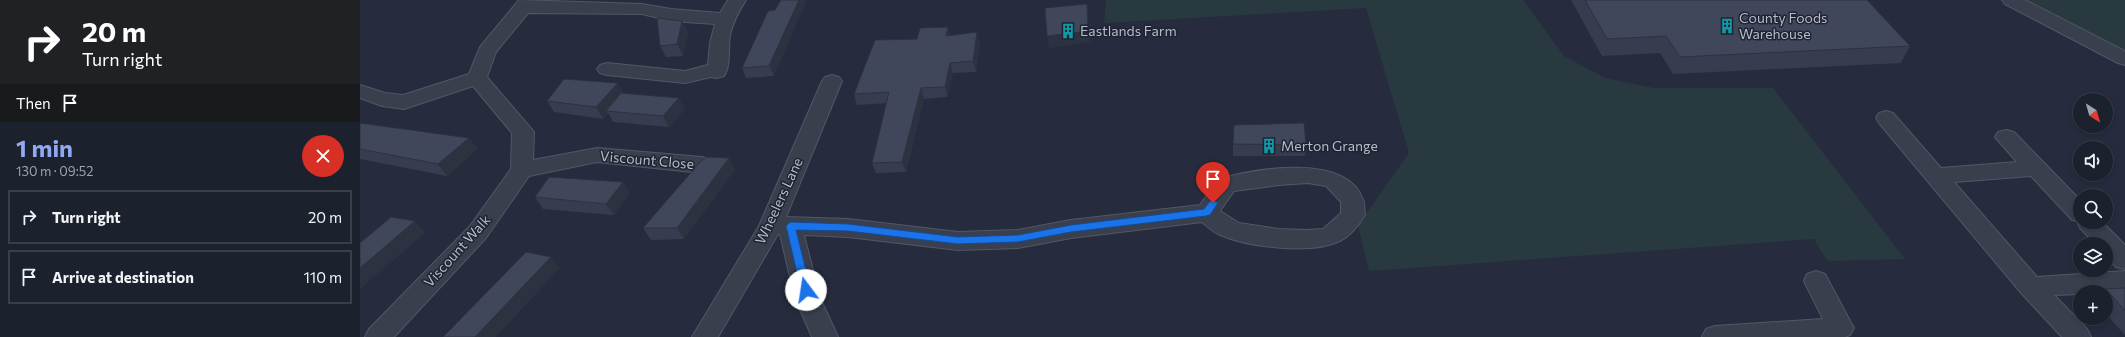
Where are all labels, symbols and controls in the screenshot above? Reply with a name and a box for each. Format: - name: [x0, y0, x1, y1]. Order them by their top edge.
- place label: County Foods Warehouse: [1739, 9, 1827, 42]
- text: 20 m: [82, 14, 146, 48]
- icon: right: [16, 16, 68, 68]
- building icon: County Foods Warehouse: [1718, 17, 1736, 35]
- building icon: Eastlands Farm: [1059, 22, 1077, 40]
- place label: Eastlands Farm: [1080, 22, 1177, 39]
- text: Turn right: [82, 48, 162, 70]
- icon: arrive: [59, 92, 81, 114]
- north arrow: [2073, 93, 2113, 133]
- map controls: [2073, 93, 2113, 325]
- text: Then: [16, 94, 51, 112]
- text: 1 min: [16, 133, 73, 162]
- button: close: [302, 135, 344, 177]
- building icon: Merton Grange: [1260, 137, 1278, 155]
- place label: Merton Grange: [1281, 137, 1378, 154]
- button: sound: [2073, 141, 2113, 181]
- street label: Viscount Close: [599, 147, 695, 172]
- street label: Wheelers Lane: [751, 155, 806, 247]
- pin: [1196, 162, 1230, 203]
- text: 130 m · 09:52: [16, 163, 93, 179]
- icon: arrive: [1202, 168, 1224, 190]
- button: search: [2073, 189, 2113, 229]
- icon: right: [18, 206, 40, 228]
- text: Turn right: [52, 208, 121, 226]
- text: 20 m: [308, 208, 342, 226]
- street label: Viscount Walk: [420, 211, 494, 290]
- button: layers: [2073, 237, 2113, 277]
- icon: arrive: [18, 266, 40, 288]
- text: Arrive at destination: [52, 268, 194, 286]
- text: 110 m: [303, 268, 342, 286]
- position arrow: [785, 269, 827, 311]
- button: +: [2073, 285, 2113, 325]

